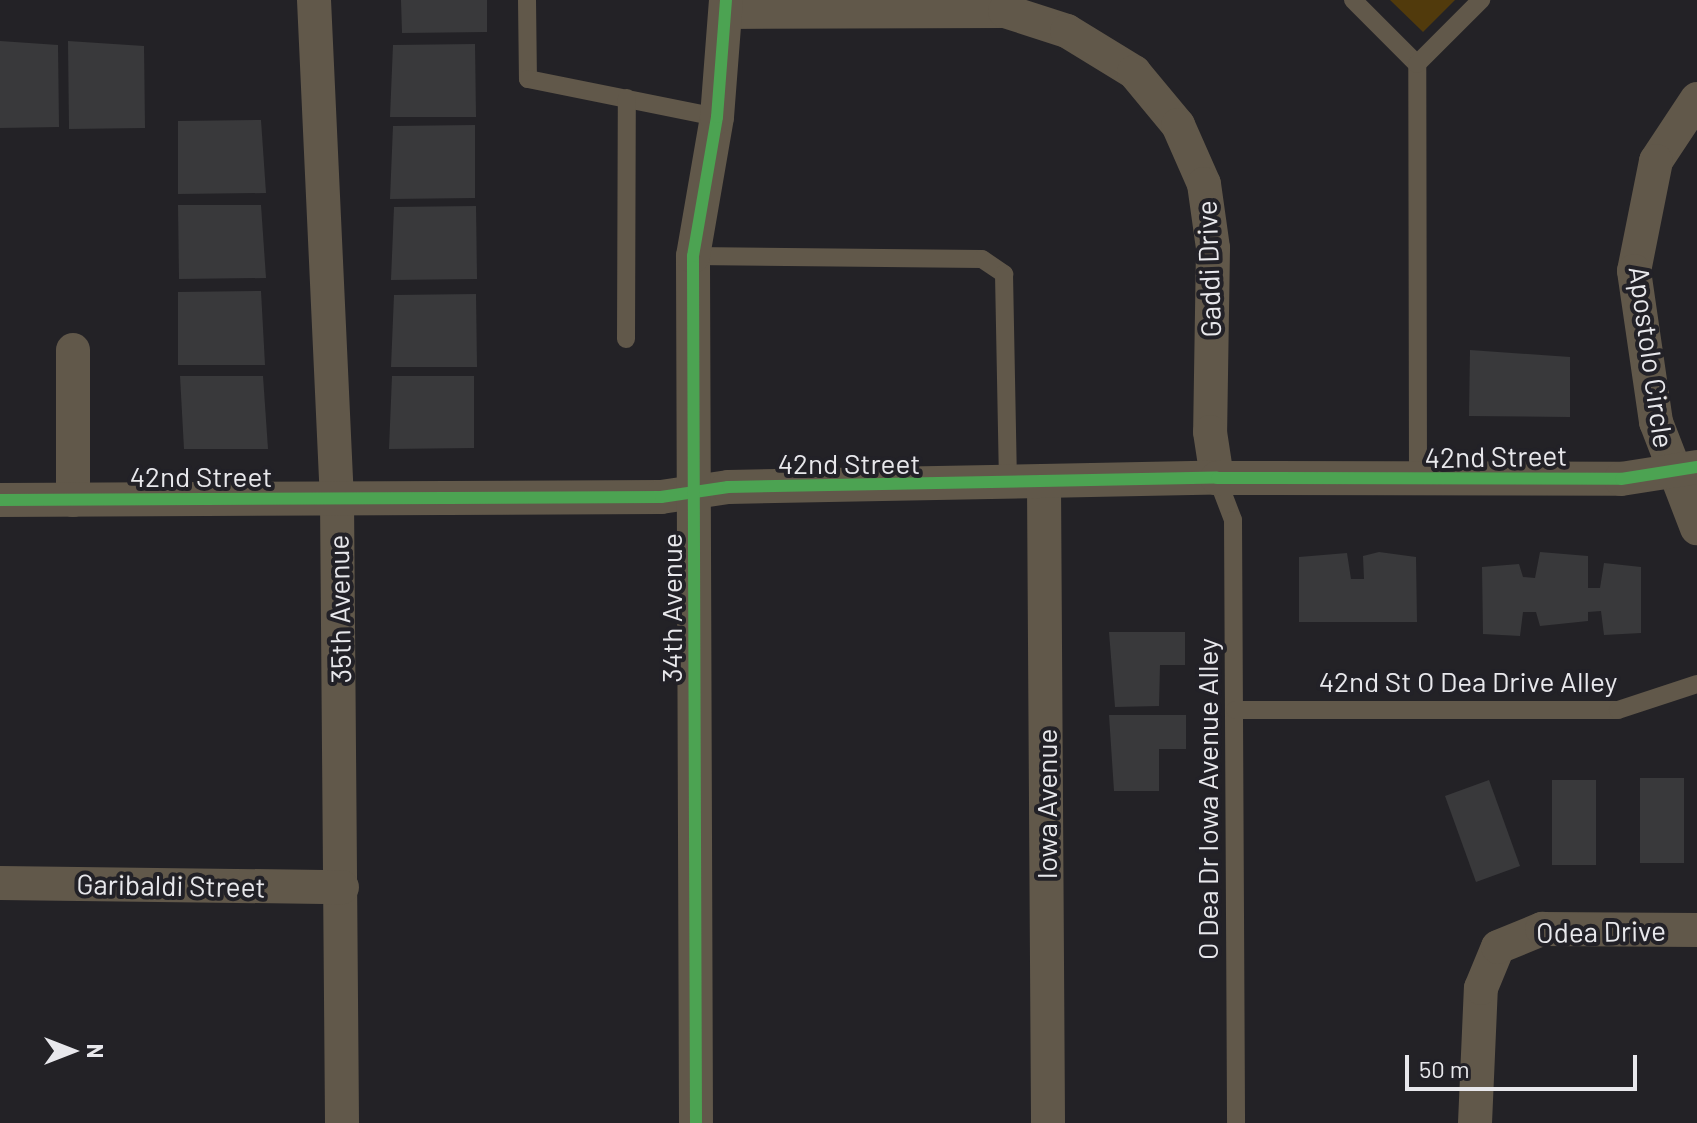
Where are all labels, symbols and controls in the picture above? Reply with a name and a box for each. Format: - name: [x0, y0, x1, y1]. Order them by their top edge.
- street label: Gaddi Drive: [1189, 200, 1227, 338]
- street label: Apostolo Circle: [1623, 264, 1681, 450]
- street label: 42nd Street: [1424, 438, 1568, 474]
- street label: 42nd Street: [778, 446, 920, 480]
- street label: 42nd Street: [130, 459, 272, 493]
- street label: 34th Avenue: [654, 533, 688, 683]
- street label: 35th Avenue: [321, 534, 357, 684]
- street label: O Dea Dr Iowa Avenue Alley: [1190, 638, 1224, 960]
- street label: 42nd St O Dea Drive Alley: [1319, 664, 1617, 698]
- street label: Iowa Avenue: [1029, 729, 1063, 879]
- street label: Garibaldi Street: [76, 867, 266, 903]
- street label: Odea Drive: [1536, 913, 1666, 949]
- north arrow: [32, 1011, 112, 1091]
- scale bar: [1409, 1039, 1641, 1089]
- text: N: [83, 1044, 109, 1058]
- text: 50 m: [1419, 1054, 1470, 1083]

